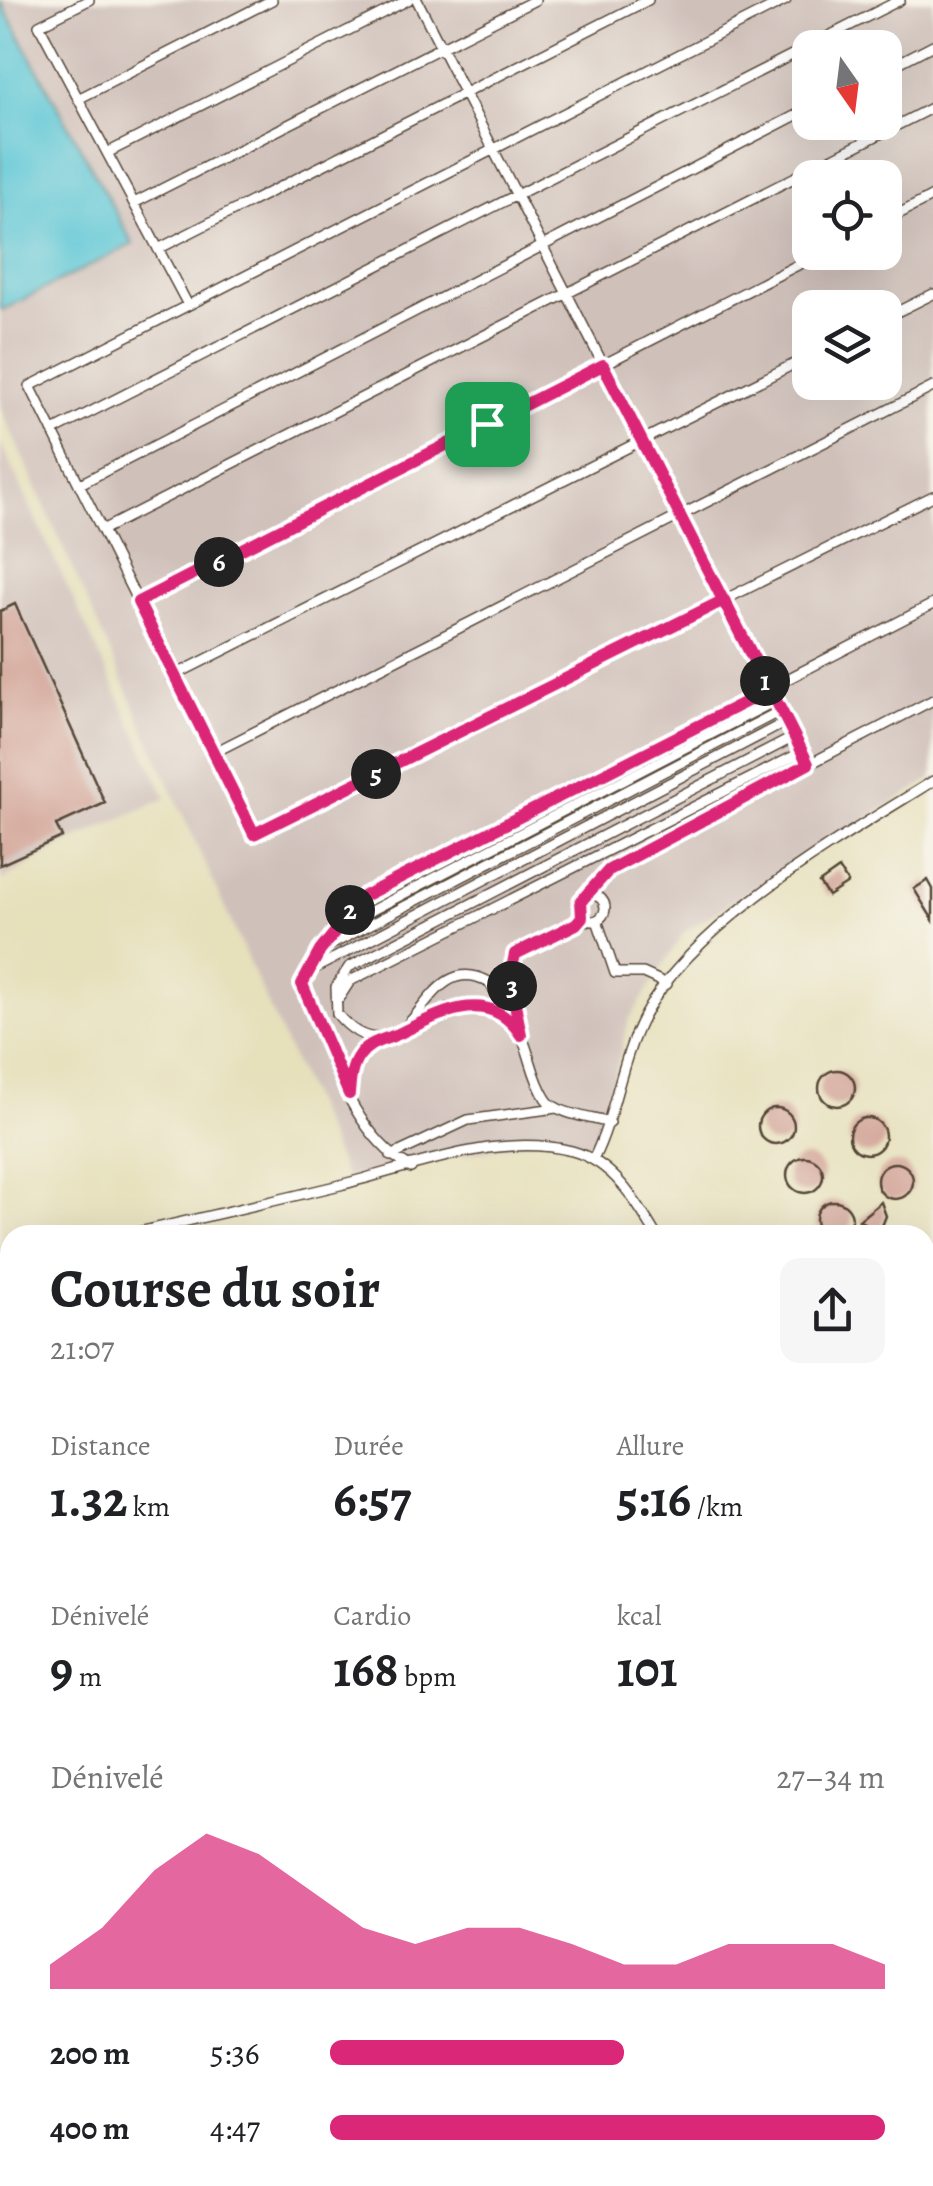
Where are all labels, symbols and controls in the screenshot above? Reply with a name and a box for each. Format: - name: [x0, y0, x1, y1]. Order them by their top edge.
- north arrow: [792, 30, 902, 140]
- map controls: [792, 30, 902, 400]
- button: locate: [792, 160, 902, 270]
- button: layers: [792, 290, 902, 400]
- pin: [445, 382, 530, 467]
- icon: arrive: [460, 397, 515, 452]
- pin: 6: [194, 537, 244, 587]
- text: 6: [212, 543, 226, 581]
- pin: 1: [740, 656, 790, 706]
- text: 1: [760, 662, 770, 700]
- pin: 5: [351, 749, 401, 799]
- text: 5: [370, 755, 382, 793]
- pin: 2: [325, 885, 375, 935]
- text: 2: [343, 891, 357, 929]
- pin: 3: [487, 961, 537, 1011]
- text: 3: [506, 967, 518, 1005]
- text: Course du soir: [50, 1251, 380, 1326]
- button: share: [780, 1258, 885, 1363]
- text: 21:07: [50, 1326, 114, 1370]
- text: Distance: [50, 1427, 150, 1465]
- text: Durée: [333, 1427, 404, 1465]
- text: Allure: [617, 1427, 684, 1465]
- text: 1.32: [50, 1465, 127, 1533]
- text: 6:57: [333, 1465, 411, 1533]
- text: 5:16: [617, 1465, 691, 1533]
- text: km: [127, 1488, 170, 1526]
- text: /km: [691, 1488, 743, 1526]
- text: Dénivelé: [50, 1597, 149, 1635]
- text: Cardio: [333, 1597, 411, 1635]
- text: kcal: [617, 1597, 662, 1635]
- text: 9: [50, 1635, 73, 1703]
- text: 168: [333, 1635, 399, 1703]
- text: 101: [617, 1635, 678, 1703]
- text: m: [73, 1658, 102, 1696]
- text: bpm: [399, 1658, 456, 1696]
- text: Dénivelé: [50, 1755, 164, 1799]
- text: 27–34 m: [776, 1755, 885, 1799]
- text: 200 m: [50, 2031, 130, 2075]
- text: 5:36: [210, 2031, 259, 2075]
- text: 400 m: [50, 2106, 130, 2150]
- text: 4:47: [210, 2106, 260, 2150]

